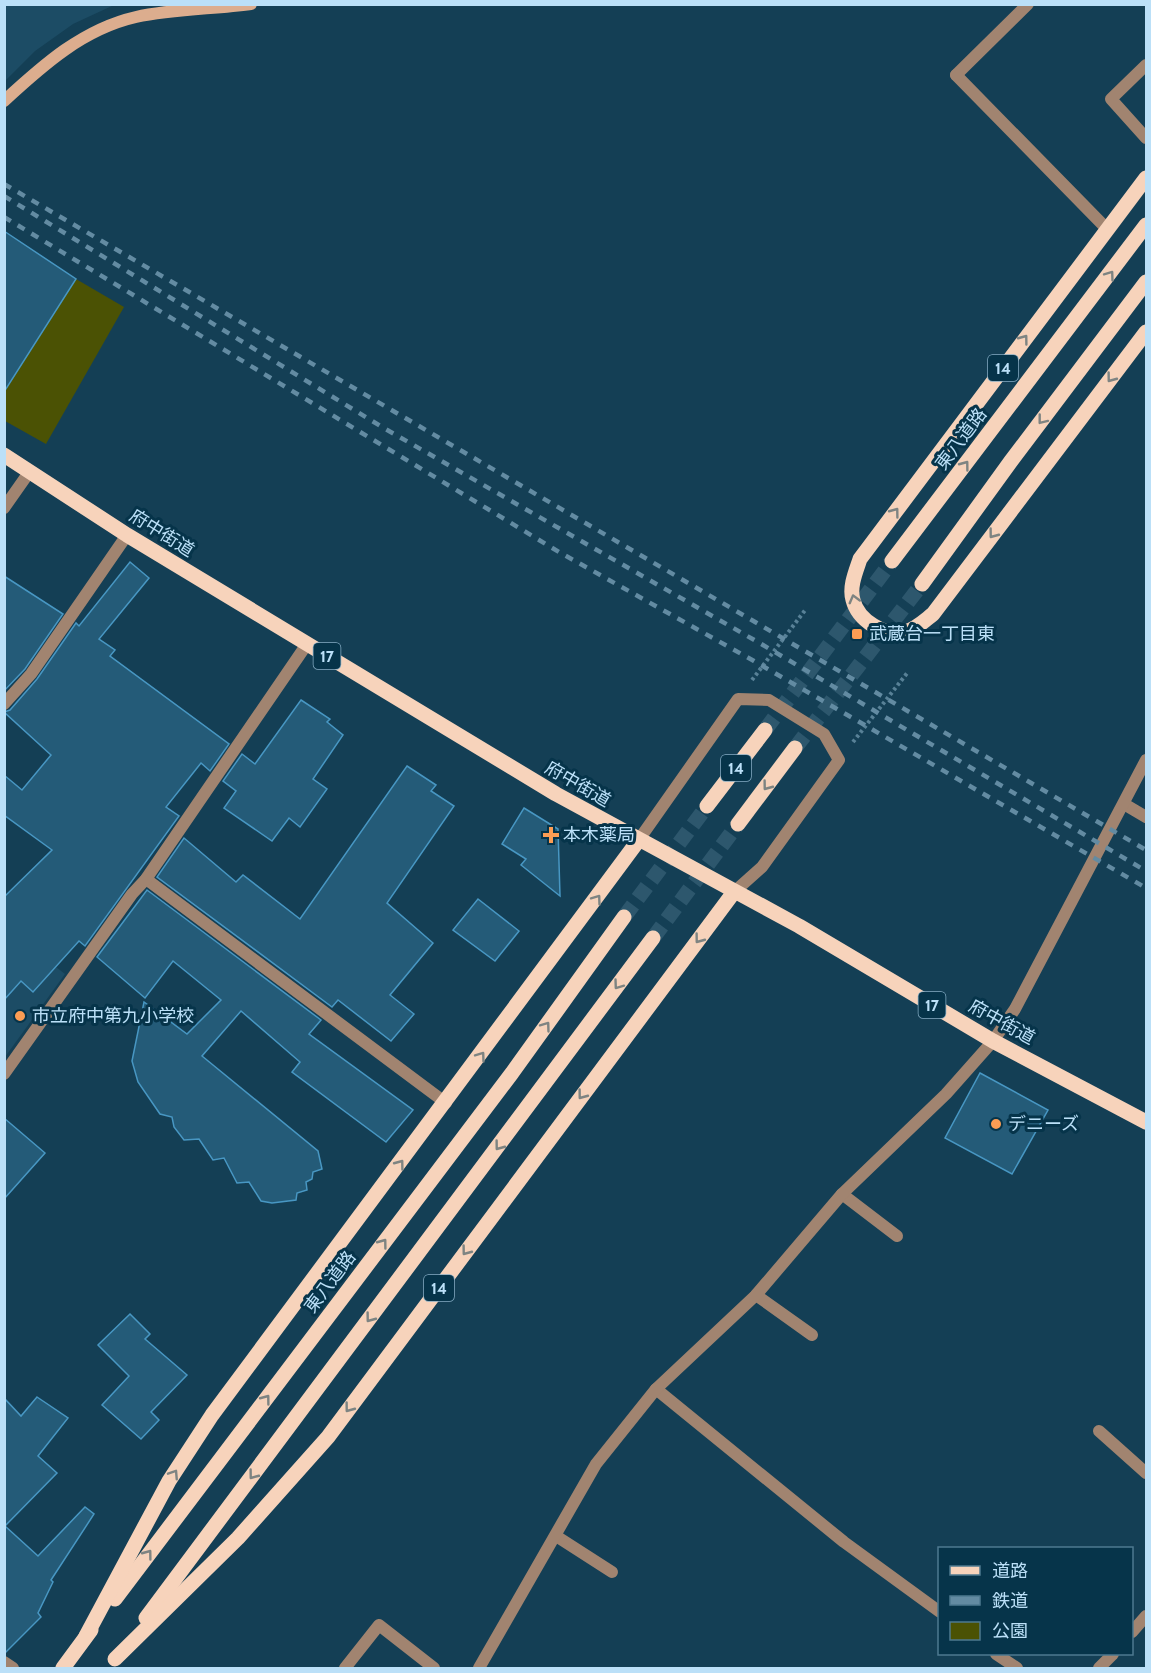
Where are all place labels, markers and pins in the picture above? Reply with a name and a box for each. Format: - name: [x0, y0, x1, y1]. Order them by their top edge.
- place label: 武蔵台一丁目東: [869, 623, 995, 645]
- marker: 武蔵台一丁目東: [850, 627, 864, 641]
- place label: 本木薬局: [563, 824, 635, 846]
- marker: 本木薬局: [544, 828, 558, 842]
- place label: 市立府中第九小学校: [32, 1005, 194, 1027]
- marker: 市立府中第九小学校: [13, 1009, 27, 1023]
- place label: デニーズ: [1008, 1113, 1079, 1135]
- marker: デニーズ: [989, 1117, 1003, 1131]

